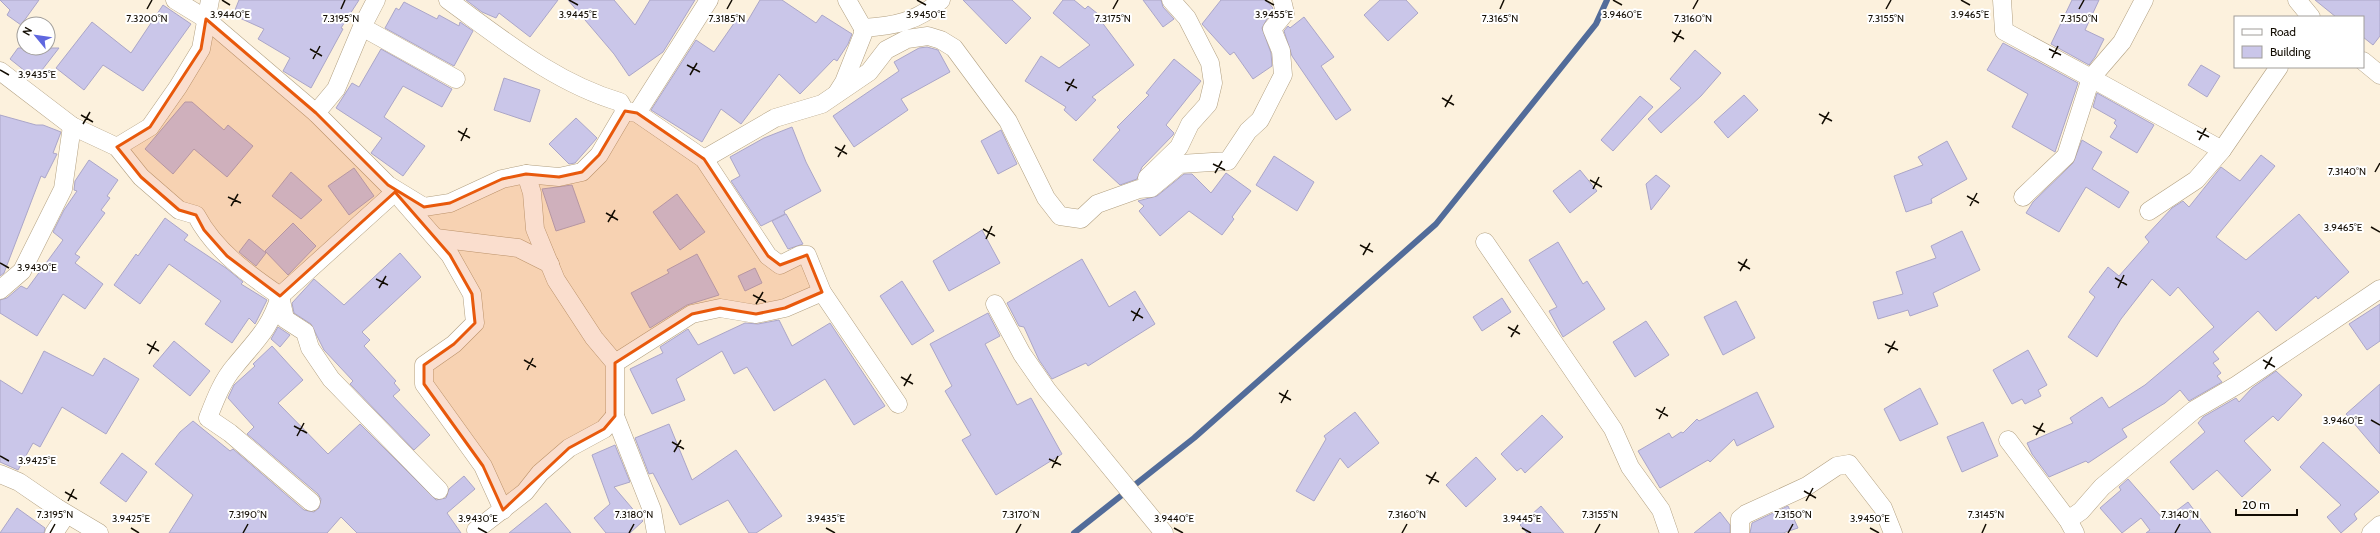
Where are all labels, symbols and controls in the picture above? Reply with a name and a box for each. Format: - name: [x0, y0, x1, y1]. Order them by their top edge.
- text: 3.9440°E: [210, 8, 251, 21]
- text: 3.9445°E: [559, 8, 598, 21]
- text: 3.9450°E: [906, 8, 946, 21]
- text: 3.9455°E: [1255, 8, 1294, 21]
- text: 3.9460°E: [1602, 8, 1642, 21]
- text: 3.9465°E: [1951, 8, 1990, 21]
- text: 7.3200°N: [126, 12, 168, 25]
- text: 7.3195°N: [323, 12, 359, 25]
- text: 7.3185°N: [709, 12, 745, 25]
- text: 7.3175°N: [1095, 12, 1131, 25]
- text: 7.3165°N: [1482, 12, 1518, 25]
- text: 7.3160°N: [1674, 12, 1712, 25]
- text: 7.3155°N: [1868, 12, 1904, 25]
- text: 7.3150°N: [2060, 12, 2098, 25]
- north arrow: [16, 16, 56, 56]
- legend: [2234, 16, 2364, 68]
- text: N: [19, 24, 35, 38]
- text: Road: [2270, 24, 2296, 39]
- text: Building: [2270, 44, 2312, 59]
- text: 3.9435°E: [18, 68, 57, 81]
- text: 7.3140°N: [2328, 165, 2366, 178]
- text: 3.9465°E: [2324, 221, 2363, 234]
- text: 3.9430°E: [17, 261, 57, 274]
- text: 3.9460°E: [2323, 414, 2363, 427]
- text: 3.9425°E: [18, 454, 56, 467]
- scale bar: [2236, 491, 2297, 517]
- text: 20 m: [2242, 497, 2270, 512]
- text: 7.3195°N: [37, 508, 73, 521]
- text: 7.3190°N: [229, 508, 267, 521]
- text: 7.3180°N: [615, 508, 653, 521]
- text: 7.3170°N: [1002, 508, 1040, 521]
- text: 7.3160°N: [1388, 508, 1426, 521]
- text: 7.3155°N: [1582, 508, 1618, 521]
- text: 7.3150°N: [1774, 508, 1812, 521]
- text: 7.3145°N: [1968, 508, 2004, 521]
- text: 7.3140°N: [2161, 508, 2199, 521]
- text: 3.9425°E: [112, 512, 150, 525]
- text: 3.9430°E: [458, 512, 498, 525]
- text: 3.9435°E: [807, 512, 846, 525]
- text: 3.9440°E: [1154, 512, 1195, 525]
- text: 3.9445°E: [1503, 512, 1542, 525]
- text: 3.9450°E: [1850, 512, 1890, 525]

